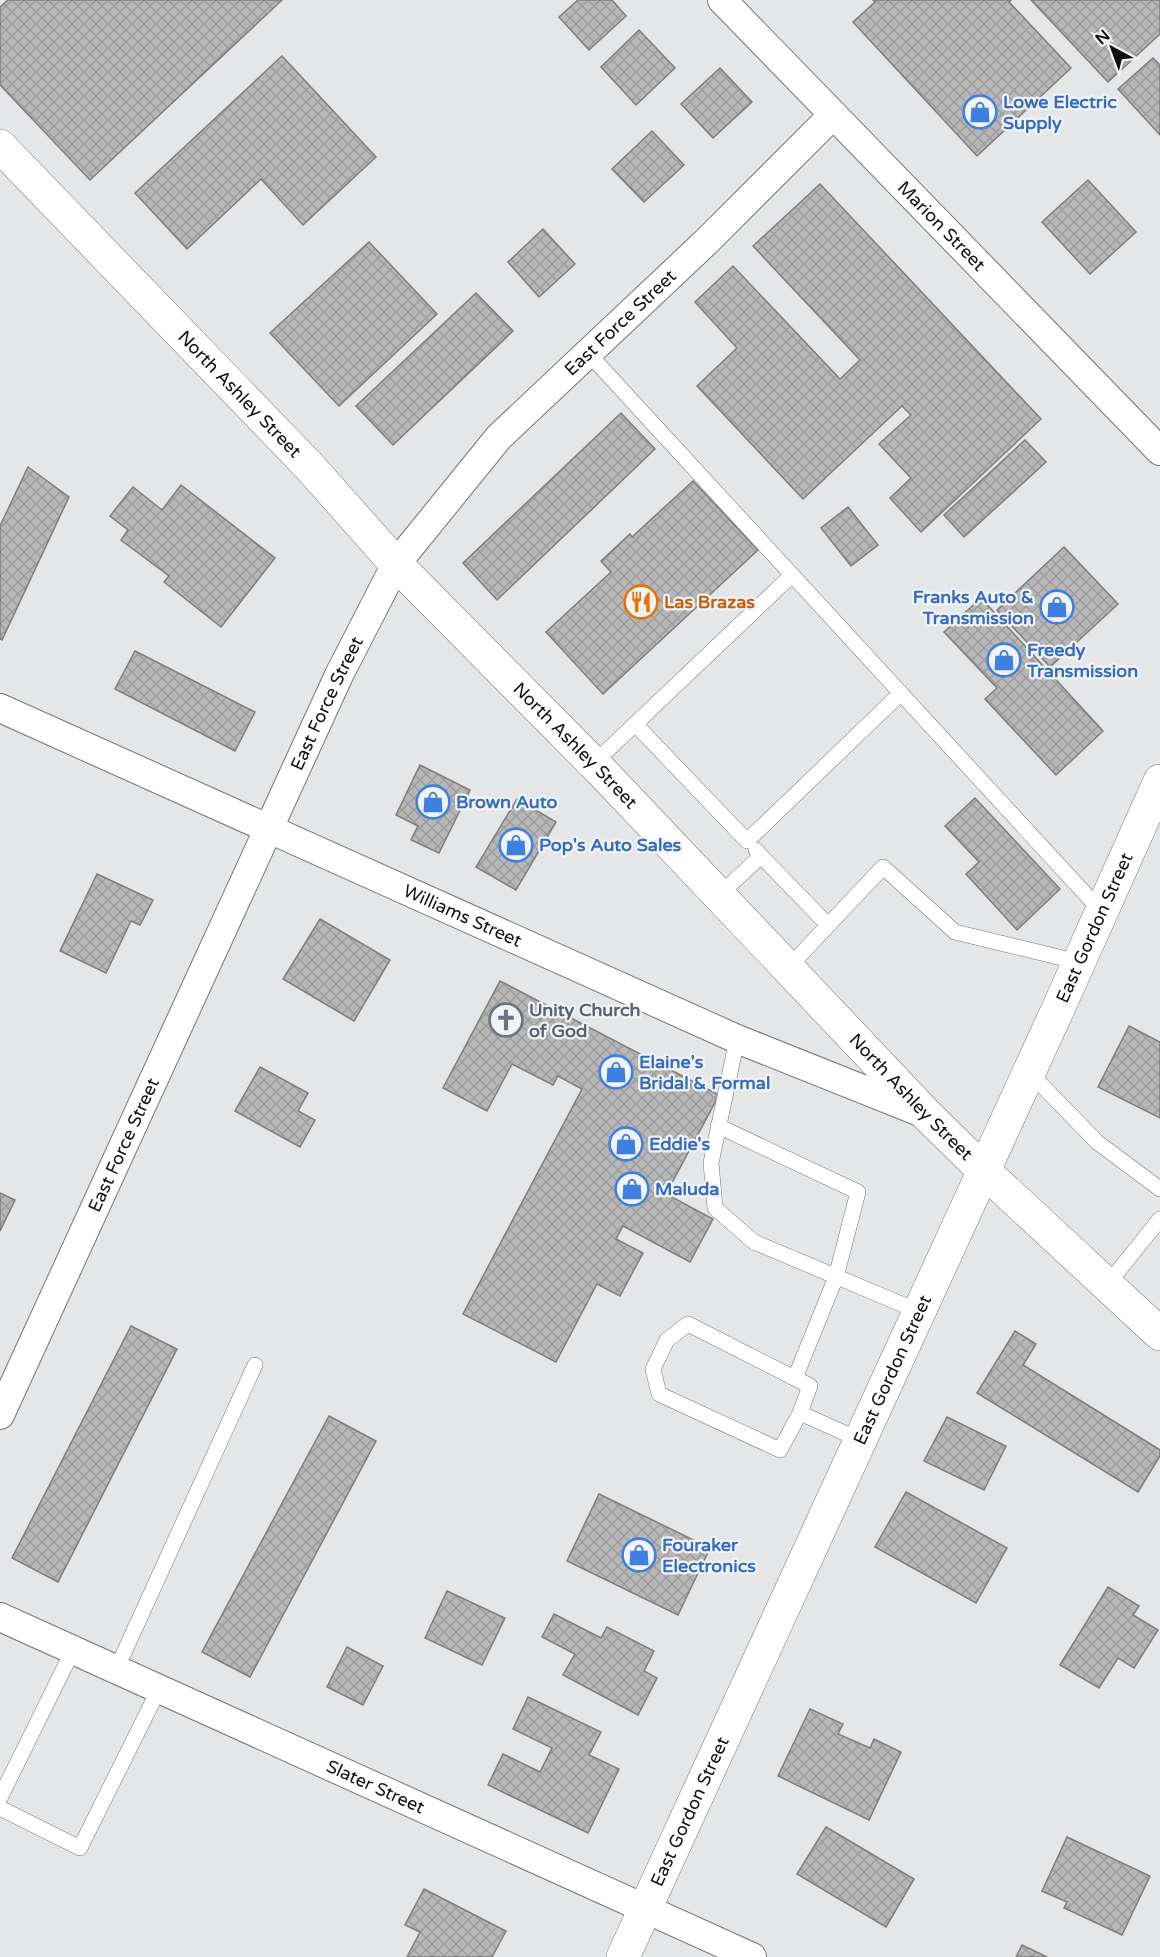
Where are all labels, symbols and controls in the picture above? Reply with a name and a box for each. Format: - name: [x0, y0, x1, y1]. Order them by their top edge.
- north arrow: [1082, 18, 1142, 78]
- text: N: [1091, 26, 1114, 49]
- place label: Lowe Electric Supply: [1003, 91, 1117, 134]
- shop icon: Lowe Electric Supply: [962, 94, 998, 130]
- street label: Marion Street: [893, 176, 990, 276]
- street label: East Force Street: [560, 265, 681, 381]
- street label: North Ashley Street: [173, 326, 306, 462]
- restaurant icon: Las Brazas: [623, 584, 659, 620]
- place label: Franks Auto & Transmission: [913, 586, 1034, 629]
- shop icon: Franks Auto & Transmission: [1039, 589, 1075, 625]
- place label: Las Brazas: [664, 591, 755, 613]
- street label: East Force Street: [286, 633, 368, 774]
- place label: Freedy Transmission: [1026, 639, 1138, 682]
- shop icon: Freedy Transmission: [986, 642, 1022, 678]
- street label: North Ashley Street: [509, 678, 642, 813]
- shop icon: Brown Auto: [415, 784, 451, 820]
- place label: Brown Auto: [456, 791, 558, 813]
- shop icon: Pop's Auto Sales: [498, 827, 534, 863]
- place label: Pop's Auto Sales: [539, 834, 682, 856]
- street label: East Gordon Street: [1051, 849, 1138, 1006]
- street label: Williams Street: [400, 880, 525, 952]
- place label: Unity Church of God: [529, 999, 640, 1042]
- church icon: Unity Church of God: [488, 1002, 524, 1038]
- street label: North Ashley Street: [845, 1029, 978, 1165]
- place label: Elaine's Bridal & Formal: [639, 1051, 770, 1094]
- shop icon: Elaine's Bridal & Formal: [598, 1054, 634, 1090]
- street label: East Force Street: [83, 1074, 164, 1216]
- shop icon: Eddie's: [608, 1126, 644, 1162]
- place label: Eddie's: [649, 1133, 711, 1155]
- shop icon: Maluda: [614, 1171, 650, 1207]
- place label: Maluda: [655, 1178, 719, 1200]
- street label: East Gordon Street: [849, 1291, 936, 1448]
- place label: Fouraker Electronics: [662, 1534, 756, 1577]
- shop icon: Fouraker Electronics: [621, 1537, 657, 1573]
- street label: East Gordon Street: [646, 1733, 734, 1890]
- street label: Slater Street: [323, 1755, 428, 1819]

